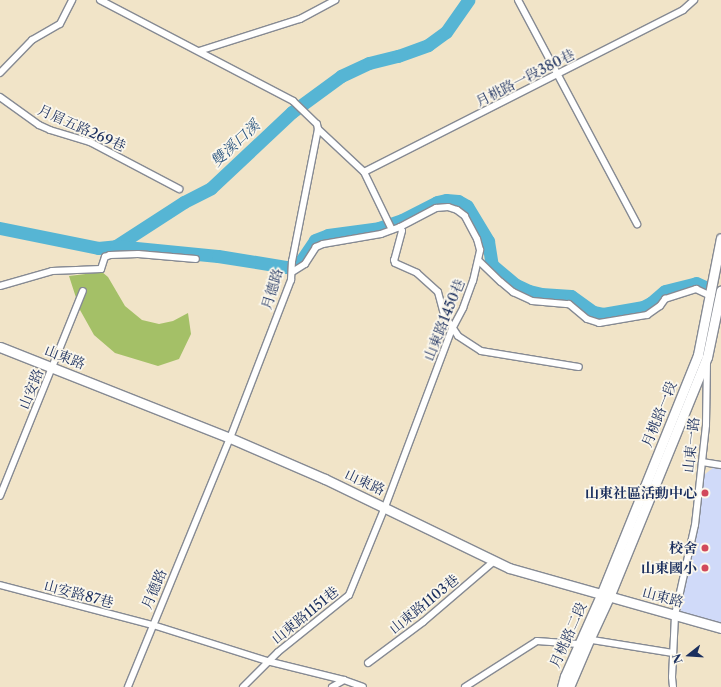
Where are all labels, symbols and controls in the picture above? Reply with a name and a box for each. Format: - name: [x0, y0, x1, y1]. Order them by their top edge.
- street label: 月桃路一段380巷: [473, 46, 577, 110]
- street label: 月眉五路269巷: [35, 101, 129, 155]
- water label: 雙溪口溪: [207, 116, 263, 170]
- street label: 月德路: [258, 266, 286, 312]
- street label: 山東路1450巷: [420, 277, 468, 363]
- street label: 山東路: [42, 342, 88, 372]
- street label: 山安路: [15, 366, 47, 412]
- street label: 月桃路一段: [638, 378, 680, 450]
- street label: 山東一路: [680, 416, 702, 474]
- street label: 山東路: [342, 466, 388, 498]
- place label: 山東社區活動中心: [585, 485, 697, 501]
- marker: 山東社區活動中心: [700, 488, 710, 498]
- place label: 校舍: [669, 540, 697, 556]
- marker: 校舍: [700, 543, 710, 553]
- place label: 山東國小: [641, 560, 697, 576]
- marker: 山東國小: [700, 563, 710, 573]
- street label: 月德路: [138, 566, 170, 612]
- street label: 山東路1103巷: [386, 571, 462, 637]
- street label: 山安路87巷: [42, 577, 116, 611]
- street label: 山東路1151巷: [268, 583, 342, 647]
- street label: 山東路: [641, 583, 685, 611]
- street label: 月桃路二段: [546, 600, 590, 670]
- north arrow: [669, 635, 709, 675]
- text: N: [669, 652, 686, 665]

